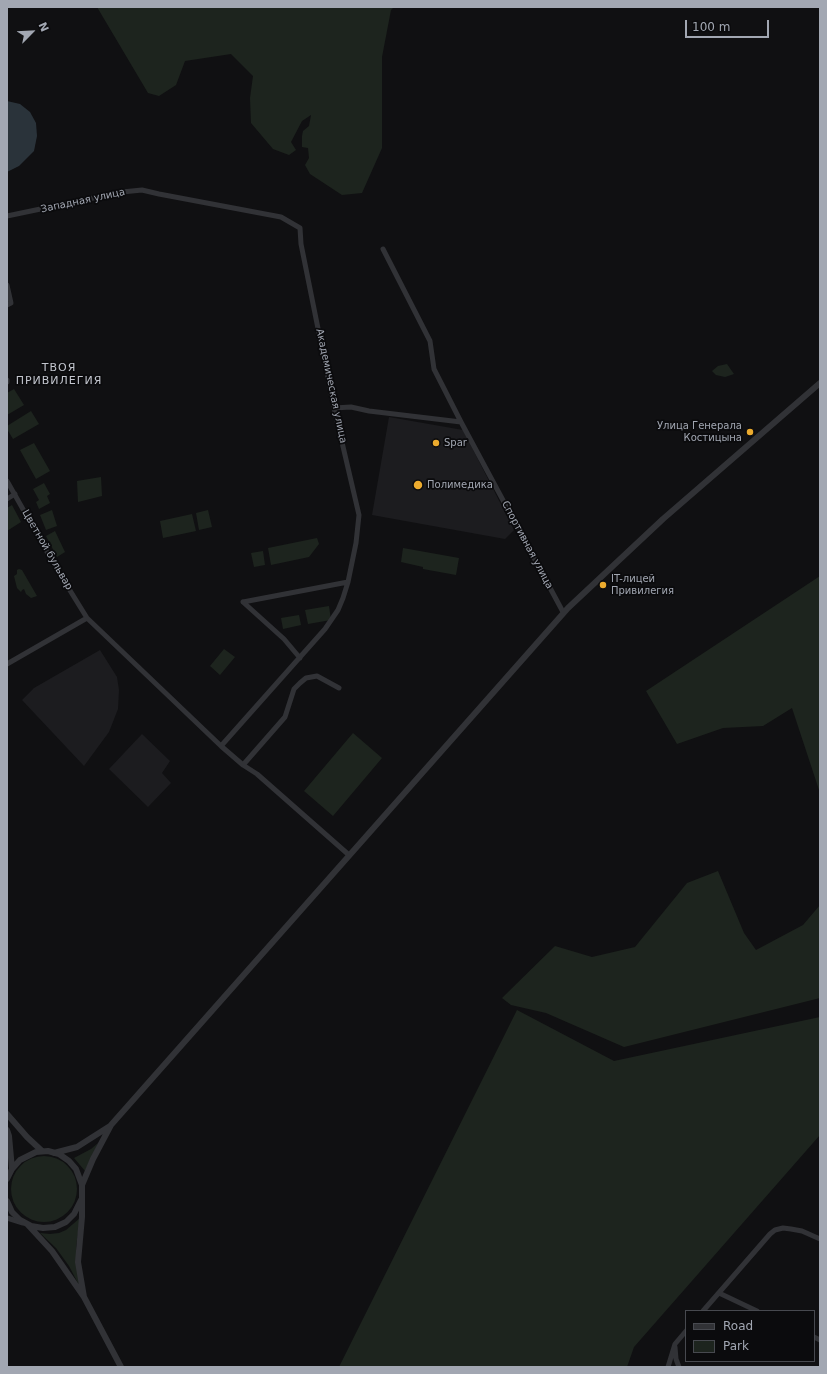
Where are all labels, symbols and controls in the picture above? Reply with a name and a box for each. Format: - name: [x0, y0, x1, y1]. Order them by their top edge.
- north arrow: [12, 12, 52, 52]
- scale bar: [687, 12, 771, 38]
- text: N: [36, 20, 51, 34]
- text: 100 m: [692, 20, 730, 34]
- street label: Западная улица: [40, 186, 126, 216]
- street label: Академическая улица: [313, 328, 349, 444]
- district label: ТВОЯ ПРИВИЛЕГИЯ: [16, 361, 102, 387]
- place label: Улица Генерала Костицына: [657, 420, 742, 444]
- marker: Улица Генерала Костицына: [745, 427, 755, 437]
- place label: Spar: [444, 437, 467, 449]
- marker: Spar: [431, 438, 441, 448]
- marker: Полимедика: [412, 479, 424, 491]
- place label: Полимедика: [427, 479, 493, 491]
- street label: Спортивная улица: [499, 499, 555, 591]
- street label: Цветной бульвар: [19, 508, 75, 592]
- place label: IT-лицей Привилегия: [611, 573, 674, 596]
- marker: IT-лицей Привилегия: [598, 580, 608, 590]
- legend: [685, 1310, 815, 1362]
- text: Road: [723, 1319, 753, 1333]
- text: Park: [723, 1339, 749, 1353]

